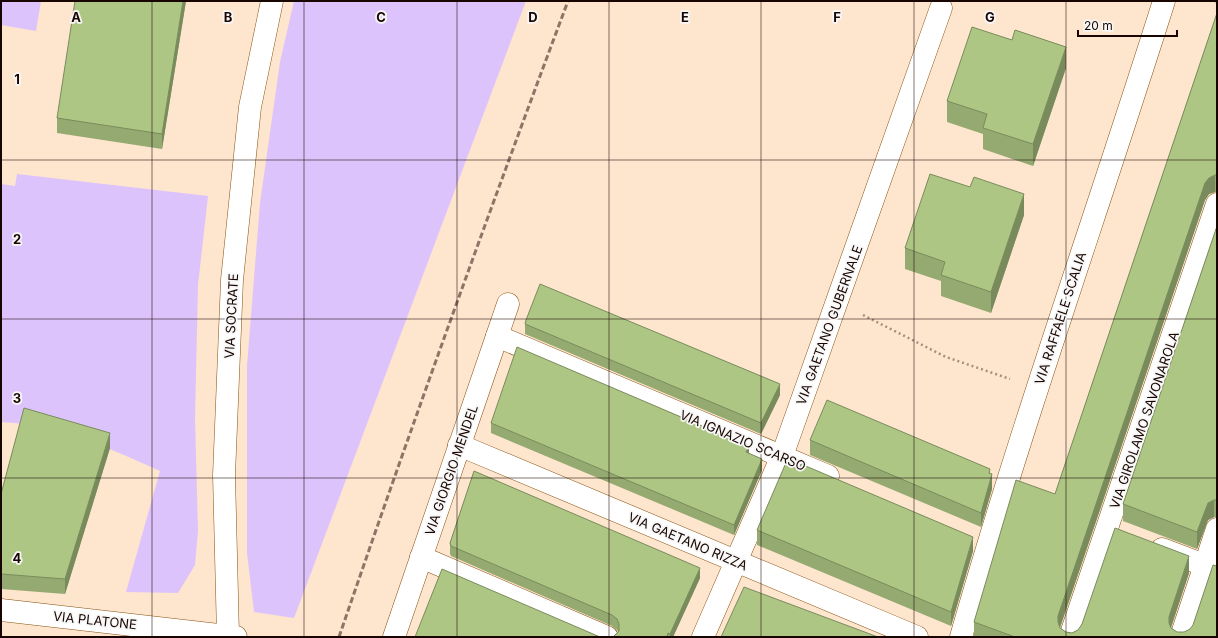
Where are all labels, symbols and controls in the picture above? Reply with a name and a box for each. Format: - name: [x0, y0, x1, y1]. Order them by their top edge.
- text: A: [71, 9, 81, 25]
- text: B: [224, 9, 233, 25]
- text: C: [376, 9, 386, 25]
- text: D: [528, 9, 538, 25]
- text: E: [681, 9, 689, 25]
- text: F: [833, 9, 841, 25]
- text: G: [985, 9, 995, 25]
- scale bar: [1078, 12, 1177, 38]
- text: 20 m: [1084, 18, 1113, 33]
- text: 1: [14, 71, 20, 87]
- text: 2: [13, 231, 21, 247]
- street label: VIA GAETANO GUBERNALE: [793, 243, 865, 407]
- street label: VIA RAFFAELE SCALIA: [1031, 250, 1089, 386]
- street label: VIA SOCRATE: [221, 273, 241, 359]
- street label: VIA GIROLAMO SAVONAROLA: [1106, 329, 1182, 511]
- text: 3: [13, 390, 21, 406]
- street label: VIA GIORGIO MENDEL: [421, 402, 481, 538]
- street label: VIA IGNAZIO SCARSO: [678, 406, 809, 474]
- street label: VIA GAETANO RIZZA: [626, 509, 750, 573]
- text: 4: [13, 550, 22, 566]
- street label: VIA PLATONE: [52, 608, 138, 632]

